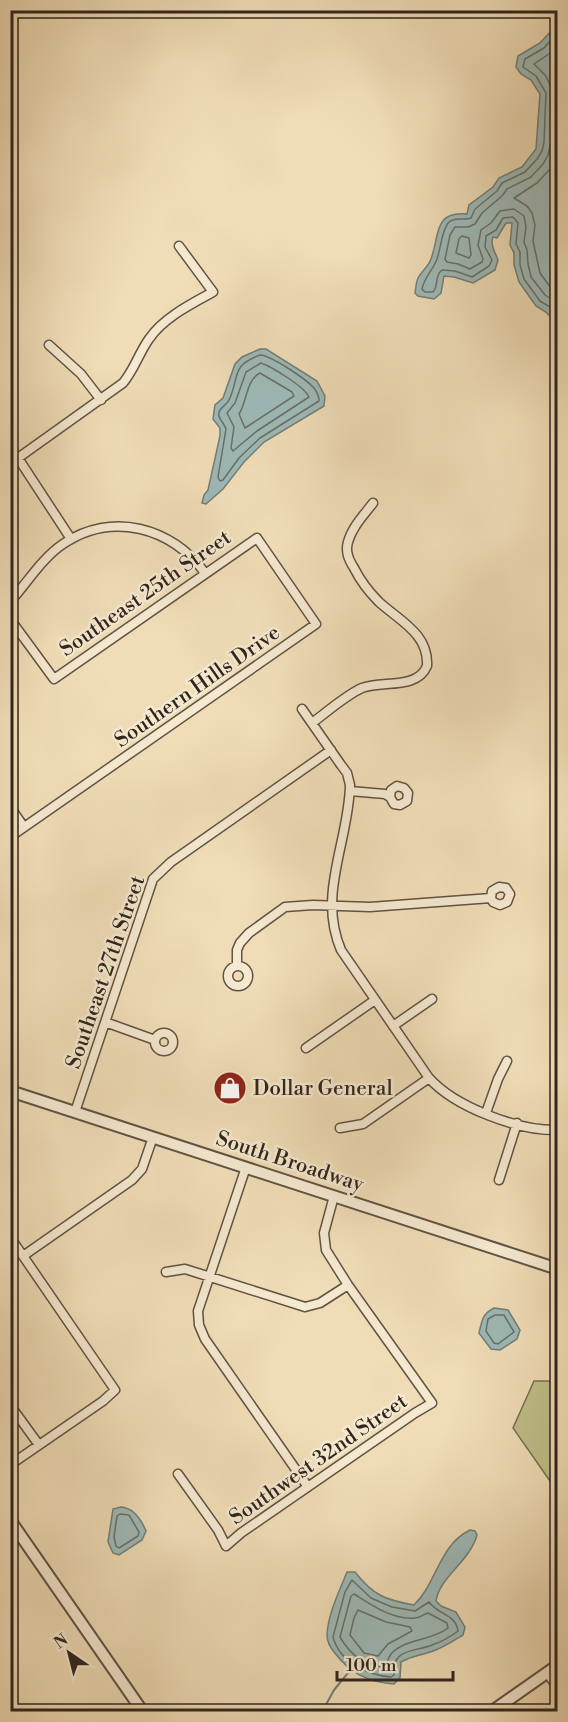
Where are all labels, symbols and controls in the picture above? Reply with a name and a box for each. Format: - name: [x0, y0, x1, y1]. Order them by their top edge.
- street label: Southeast 25th Street: [55, 524, 237, 663]
- street label: Southern Hills Drive: [110, 620, 285, 754]
- street label: Southeast 27th Street: [61, 872, 151, 1072]
- shop icon: Dollar General: [212, 1070, 248, 1106]
- place label: Dollar General: [253, 1076, 393, 1102]
- street label: South Broadway: [213, 1126, 368, 1198]
- street label: Southwest 32nd Street: [225, 1388, 413, 1531]
- north arrow: [39, 1623, 99, 1683]
- text: N: [50, 1630, 72, 1653]
- scale bar: [337, 1644, 452, 1682]
- text: 100 m: [346, 1654, 397, 1677]

